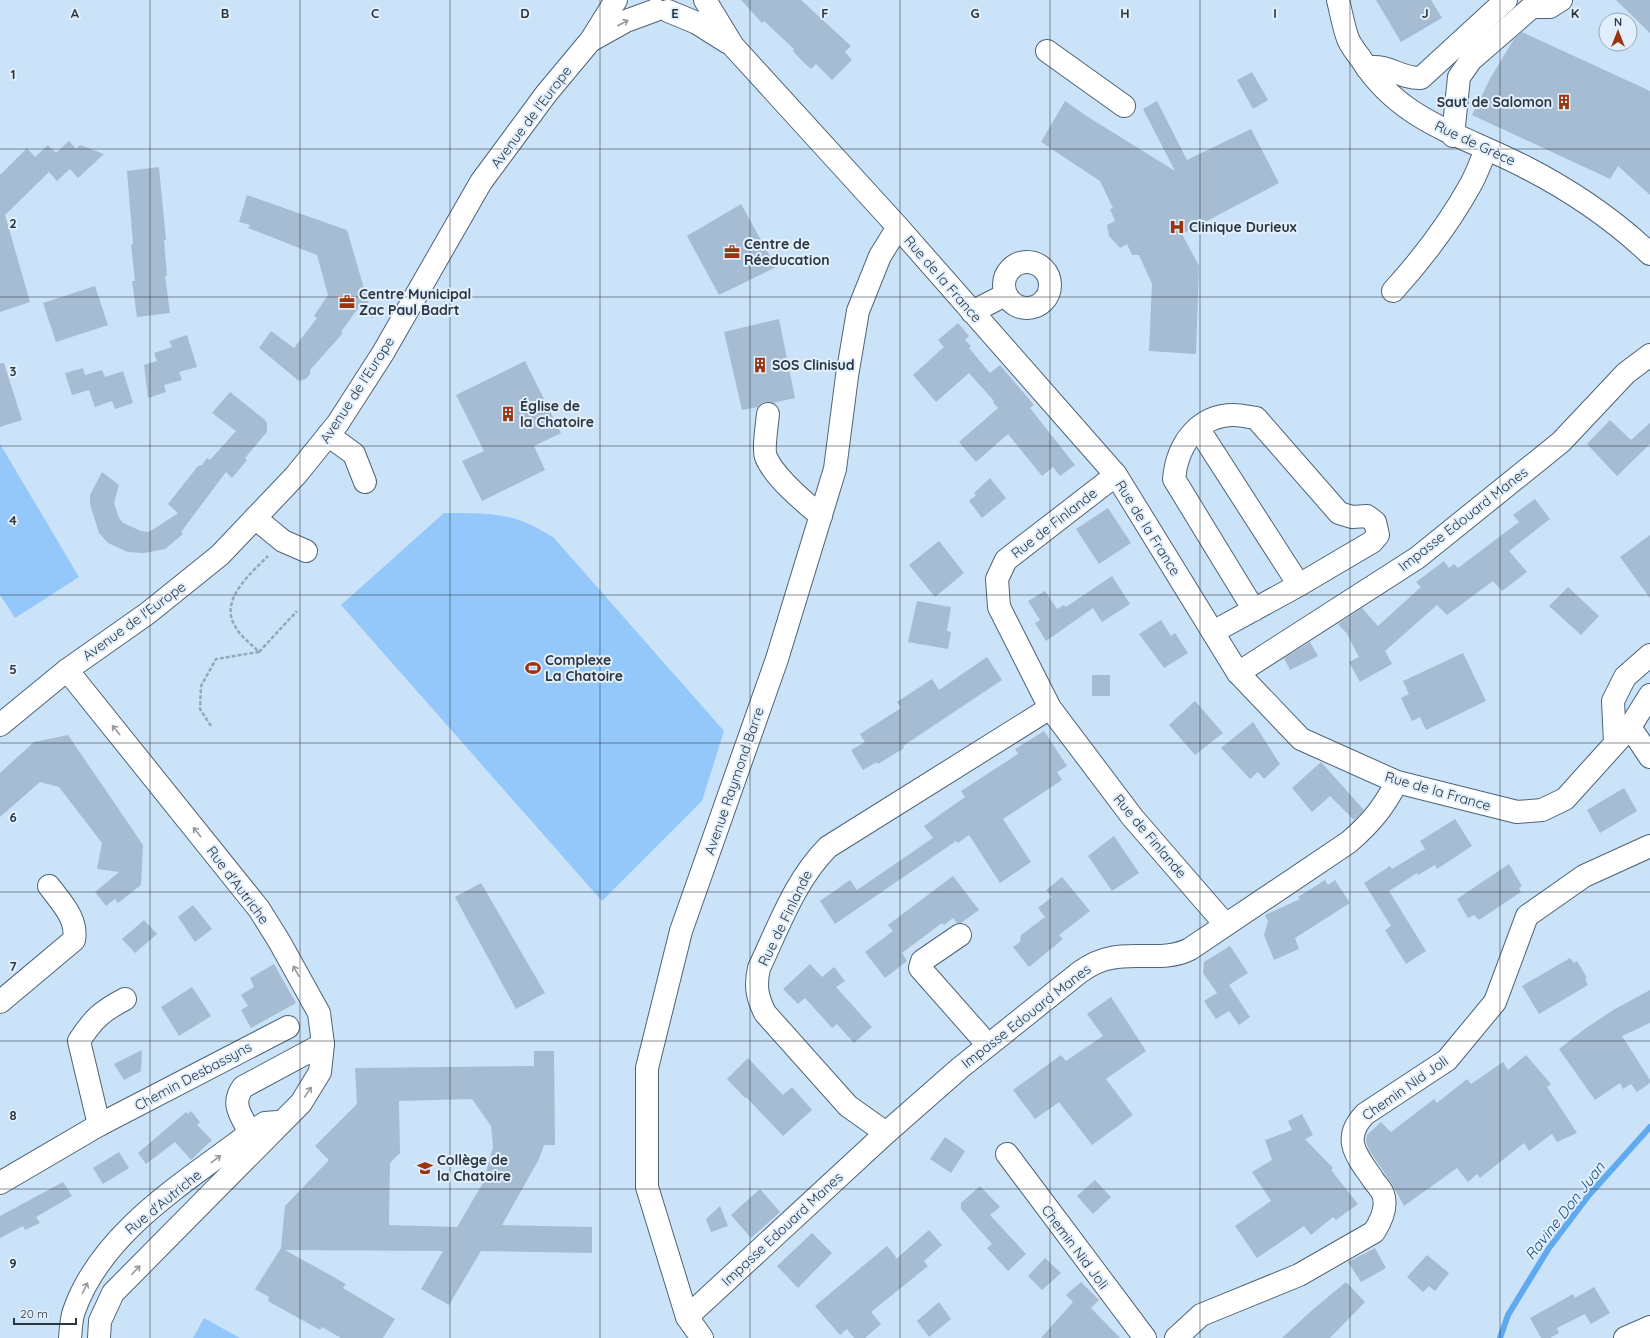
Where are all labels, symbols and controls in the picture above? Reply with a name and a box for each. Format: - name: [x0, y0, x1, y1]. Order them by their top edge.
- text: A: [71, 5, 80, 21]
- text: B: [221, 5, 229, 21]
- text: C: [371, 5, 379, 21]
- text: D: [520, 5, 530, 21]
- text: E: [671, 5, 679, 21]
- text: F: [821, 5, 829, 21]
- text: G: [970, 5, 980, 21]
- text: H: [1120, 5, 1130, 21]
- text: I: [1273, 5, 1277, 21]
- text: J: [1421, 5, 1429, 21]
- text: K: [1571, 5, 1580, 21]
- north arrow: [1598, 12, 1638, 52]
- text: N: [1614, 15, 1622, 29]
- one-way arrow: [616, 19, 628, 27]
- street label: Avenue de l'Europe: [487, 62, 575, 172]
- text: 1: [10, 66, 16, 82]
- place label: Saut de Salomon: [1437, 93, 1552, 111]
- building icon: Saut de Salomon: [1555, 93, 1573, 111]
- street label: Rue de Grèce: [1432, 116, 1518, 170]
- text: 2: [9, 215, 17, 231]
- hospital icon: Clinique Durieux: [1168, 218, 1186, 236]
- place label: Clinique Durieux: [1189, 218, 1297, 236]
- street label: Rue de la France: [900, 232, 986, 326]
- place label: Centre de Réeducation: [744, 235, 829, 269]
- office icon: Centre de Réeducation: [723, 243, 741, 261]
- place label: Centre Municipal Zac Paul Badrt: [359, 285, 471, 319]
- office icon: Centre Municipal Zac Paul Badrt: [338, 293, 356, 311]
- street label: Avenue de l'Europe: [316, 333, 398, 447]
- building icon: SOS Clinisud: [751, 356, 769, 374]
- place label: SOS Clinisud: [772, 356, 855, 374]
- text: 3: [10, 363, 17, 379]
- place label: Église de la Chatoire: [520, 397, 594, 431]
- building icon: Église de la Chatoire: [499, 405, 517, 423]
- street label: Impasse Edouard Manes: [1395, 463, 1531, 575]
- street label: Rue de la France: [1111, 477, 1185, 579]
- street label: Rue de Finlande: [1007, 484, 1101, 562]
- text: 4: [9, 512, 17, 528]
- street label: Avenue de l'Europe: [79, 577, 189, 665]
- place label: Complexe La Chatoire: [545, 651, 623, 685]
- sports icon: Complexe La Chatoire: [524, 659, 542, 677]
- text: 5: [9, 661, 17, 677]
- street label: Avenue Raymond Barre: [700, 705, 768, 857]
- one-way arrow: [111, 725, 120, 736]
- street label: Rue de la France: [1383, 767, 1493, 815]
- street label: Rue de Finlande: [1110, 790, 1190, 882]
- text: 6: [9, 809, 17, 825]
- one-way arrow: [192, 826, 201, 837]
- street label: Rue d'Autriche: [203, 842, 273, 928]
- street label: Rue de Finlande: [754, 867, 816, 969]
- text: 7: [9, 958, 17, 974]
- street label: Impasse Edouard Manes: [958, 960, 1094, 1072]
- one-way arrow: [292, 966, 300, 978]
- street label: Chemin Desbassyns: [131, 1038, 255, 1114]
- street label: Chemin Nid Joli: [1359, 1052, 1451, 1124]
- one-way arrow: [304, 1087, 312, 1098]
- text: 8: [9, 1107, 17, 1123]
- place label: Collège de la Chatoire: [437, 1151, 511, 1185]
- one-way arrow: [211, 1155, 222, 1163]
- water label: Ravine Don Juan: [1520, 1158, 1609, 1263]
- school or university icon: Collège de la Chatoire: [416, 1159, 434, 1177]
- street label: Rue d'Autriche: [121, 1166, 205, 1238]
- street label: Impasse Edouard Manes: [718, 1168, 846, 1290]
- street label: Chemin Nid Joli: [1037, 1201, 1113, 1293]
- text: 9: [9, 1255, 17, 1271]
- one-way arrow: [131, 1265, 141, 1275]
- one-way arrow: [82, 1282, 89, 1294]
- scale bar: [14, 1300, 76, 1326]
- text: 20 m: [20, 1306, 48, 1321]

